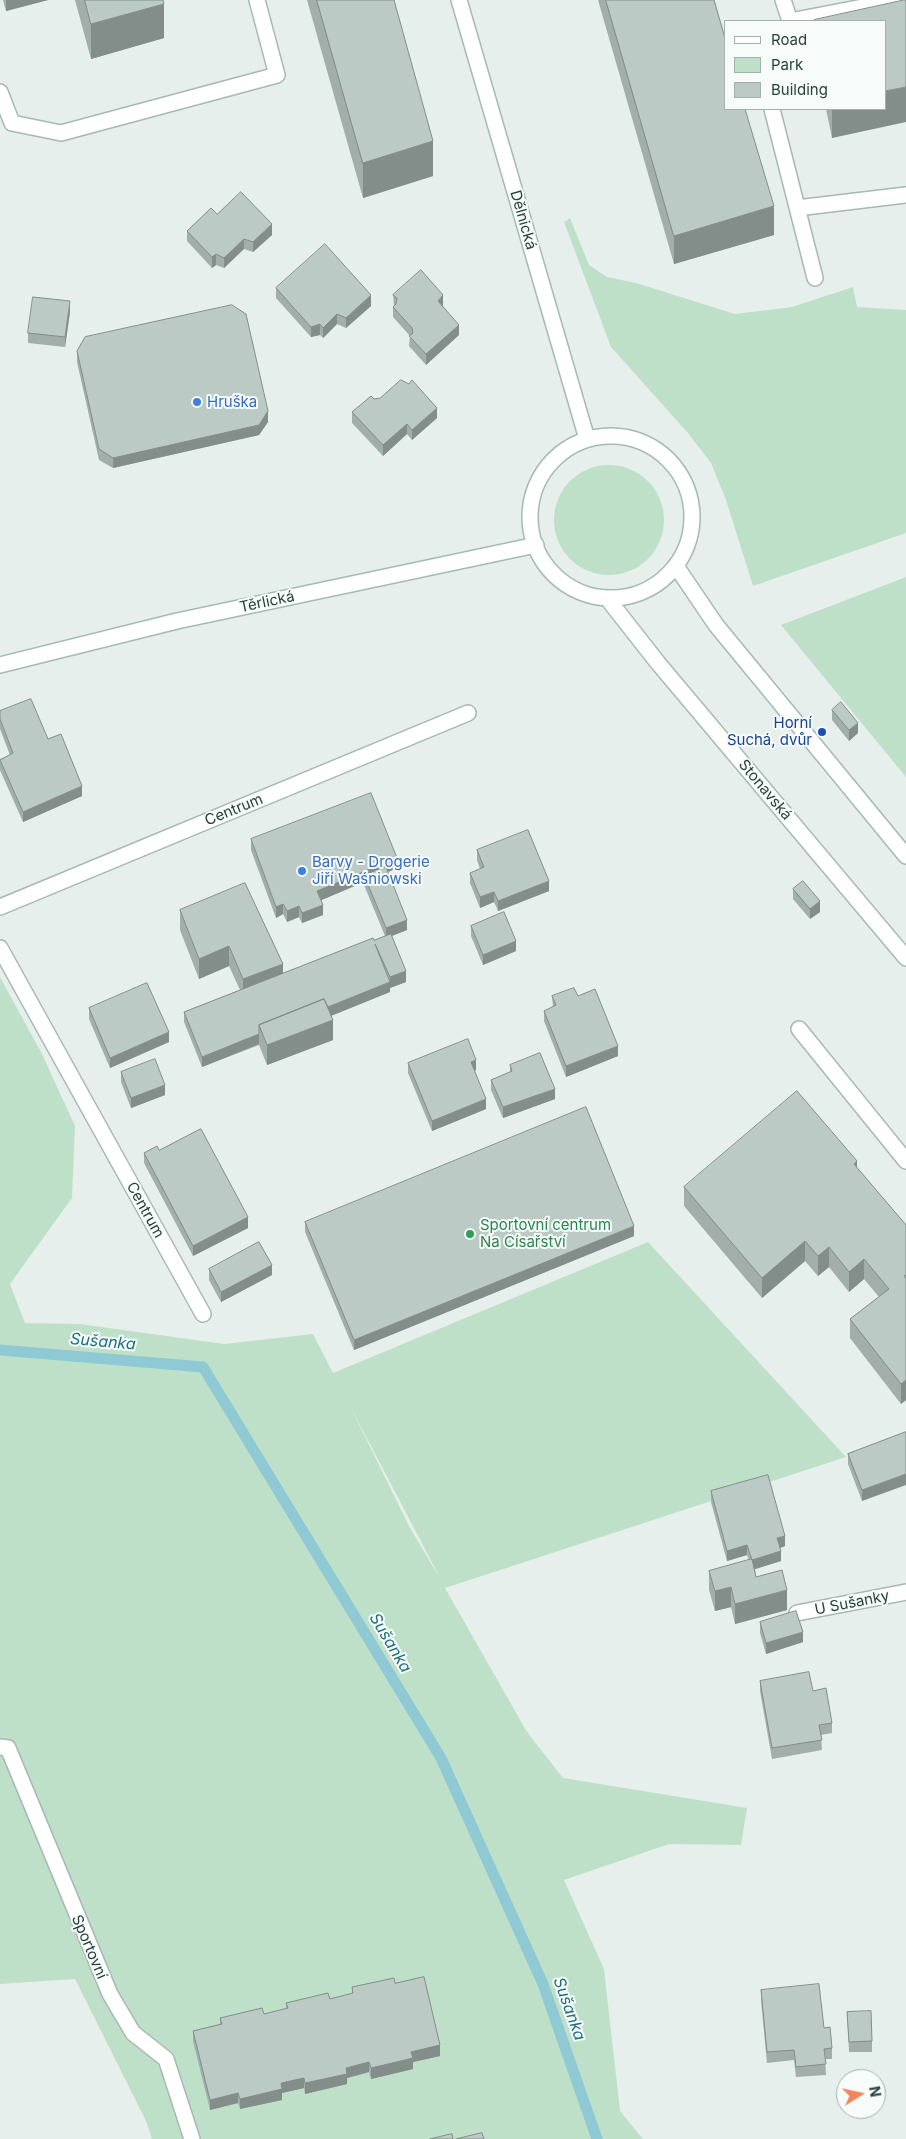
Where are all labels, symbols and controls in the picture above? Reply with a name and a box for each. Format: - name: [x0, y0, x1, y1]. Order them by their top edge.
- legend: [724, 20, 886, 110]
- text: Road: [771, 30, 807, 49]
- text: Park: [771, 55, 803, 74]
- text: Building: [771, 80, 828, 99]
- street label: Dělnická: [506, 188, 540, 252]
- place label: Hruška: [207, 393, 257, 411]
- marker: Hruška: [191, 396, 203, 408]
- street label: Těrlická: [238, 587, 296, 617]
- place label: Horní Suchá, dvůr: [727, 714, 812, 749]
- marker: Horní Suchá, dvůr: [816, 726, 828, 738]
- street label: Stonavská: [735, 756, 795, 824]
- street label: Centrum: [202, 790, 266, 830]
- place label: Barvy - Drogerie Jiří Waśniowski: [312, 853, 430, 888]
- marker: Barvy - Drogerie Jiří Waśniowski: [296, 865, 308, 877]
- street label: Centrum: [122, 1179, 168, 1241]
- place label: Sportovní centrum Na Císařství: [480, 1216, 611, 1251]
- marker: Sportovní centrum Na Císařství: [464, 1228, 476, 1240]
- water label: Sušanka: [69, 1330, 137, 1354]
- street label: U Sušanky: [813, 1587, 891, 1619]
- water label: Sušanka: [365, 1610, 415, 1676]
- street label: Sportovní: [67, 1912, 111, 1982]
- water label: Sušanka: [549, 1975, 589, 2043]
- north arrow: [836, 2069, 886, 2119]
- text: N: [866, 2085, 885, 2098]

